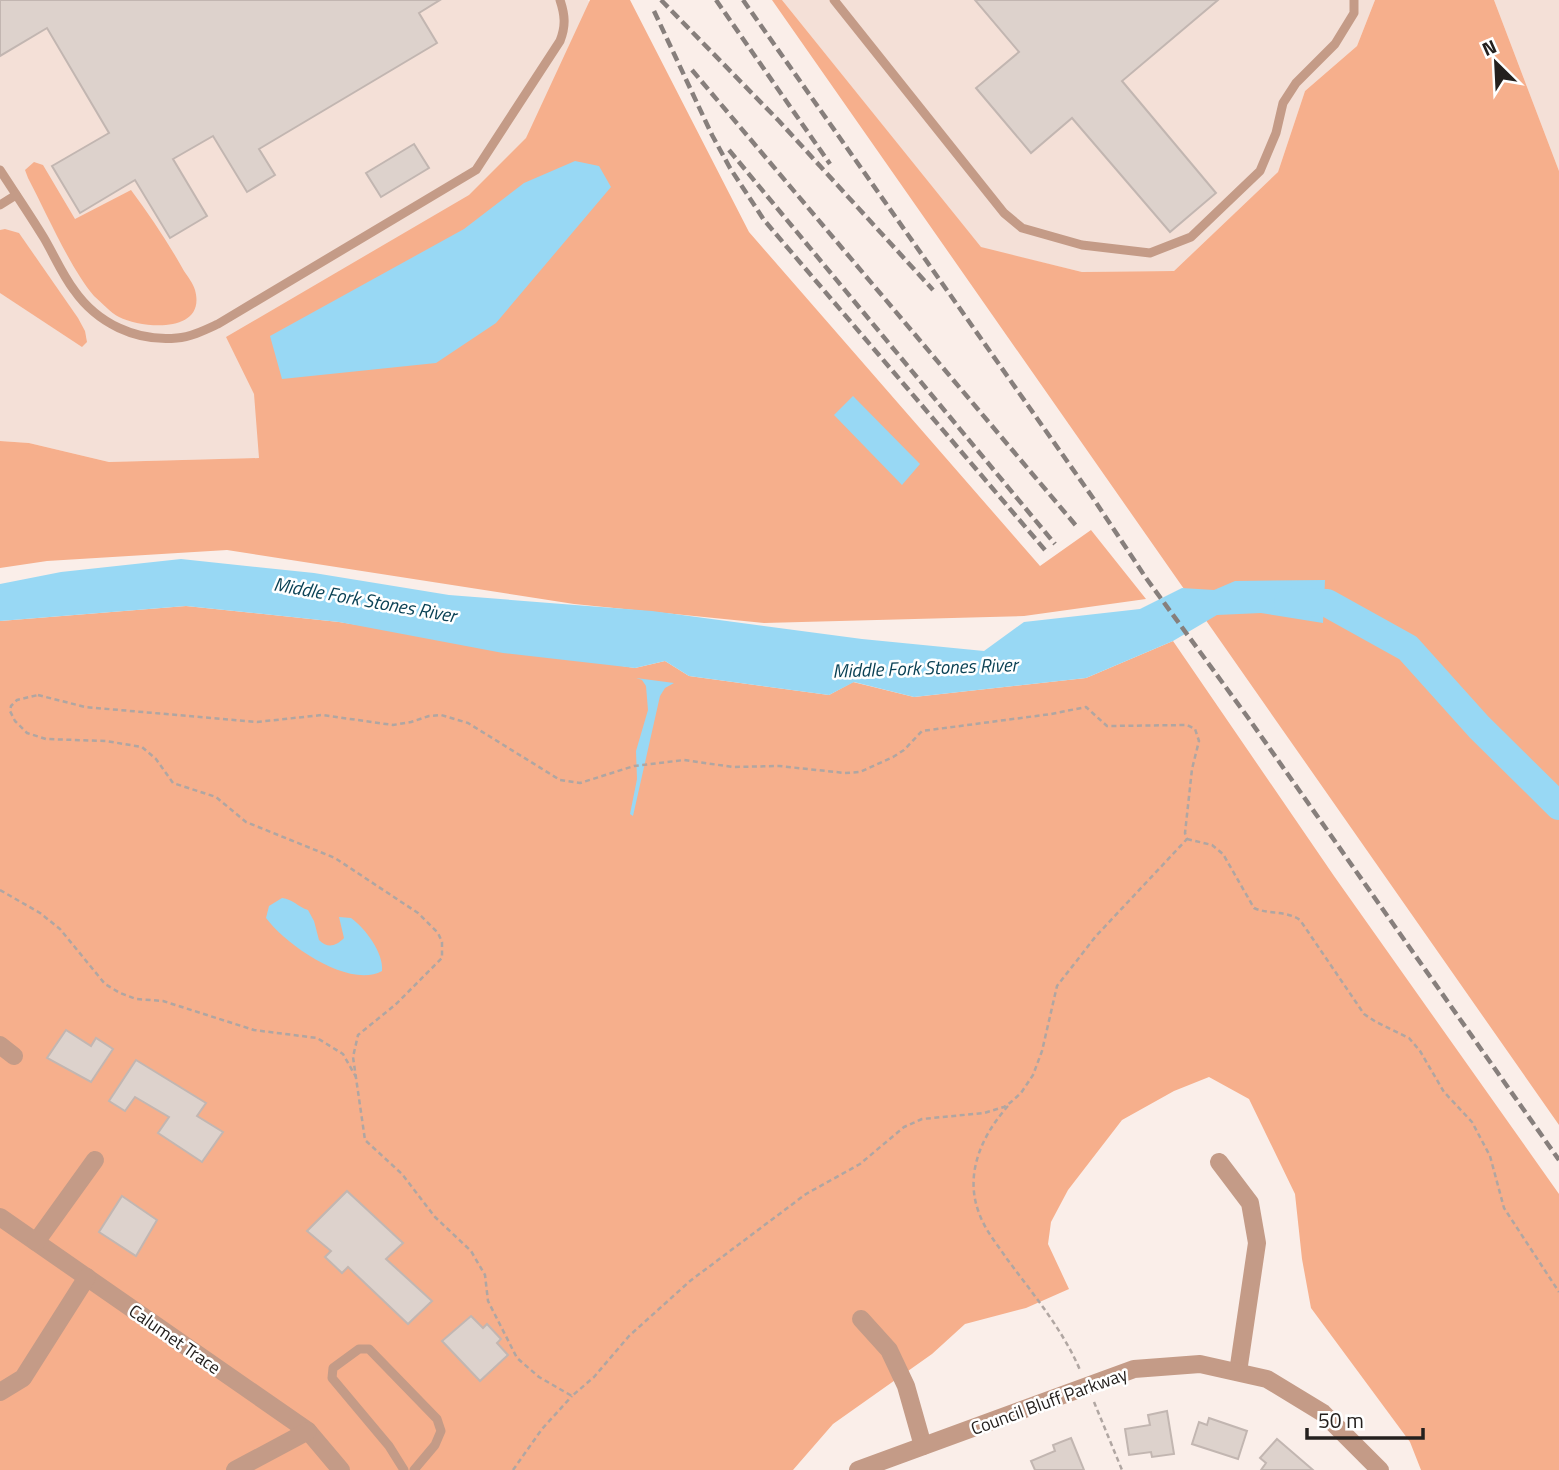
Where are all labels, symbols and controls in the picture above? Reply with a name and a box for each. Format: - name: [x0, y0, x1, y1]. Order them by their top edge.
- north arrow: [1461, 28, 1531, 98]
- text: N: [1477, 31, 1501, 63]
- water label: Middle Fork Stones River: [271, 569, 461, 630]
- water label: Middle Fork Stones River: [832, 649, 1020, 685]
- street label: Calumet Trace: [123, 1297, 227, 1381]
- street label: Council Bluff Parkway: [967, 1360, 1131, 1442]
- scale bar: [1307, 1396, 1422, 1440]
- text: 50 m: [1318, 1404, 1364, 1436]

